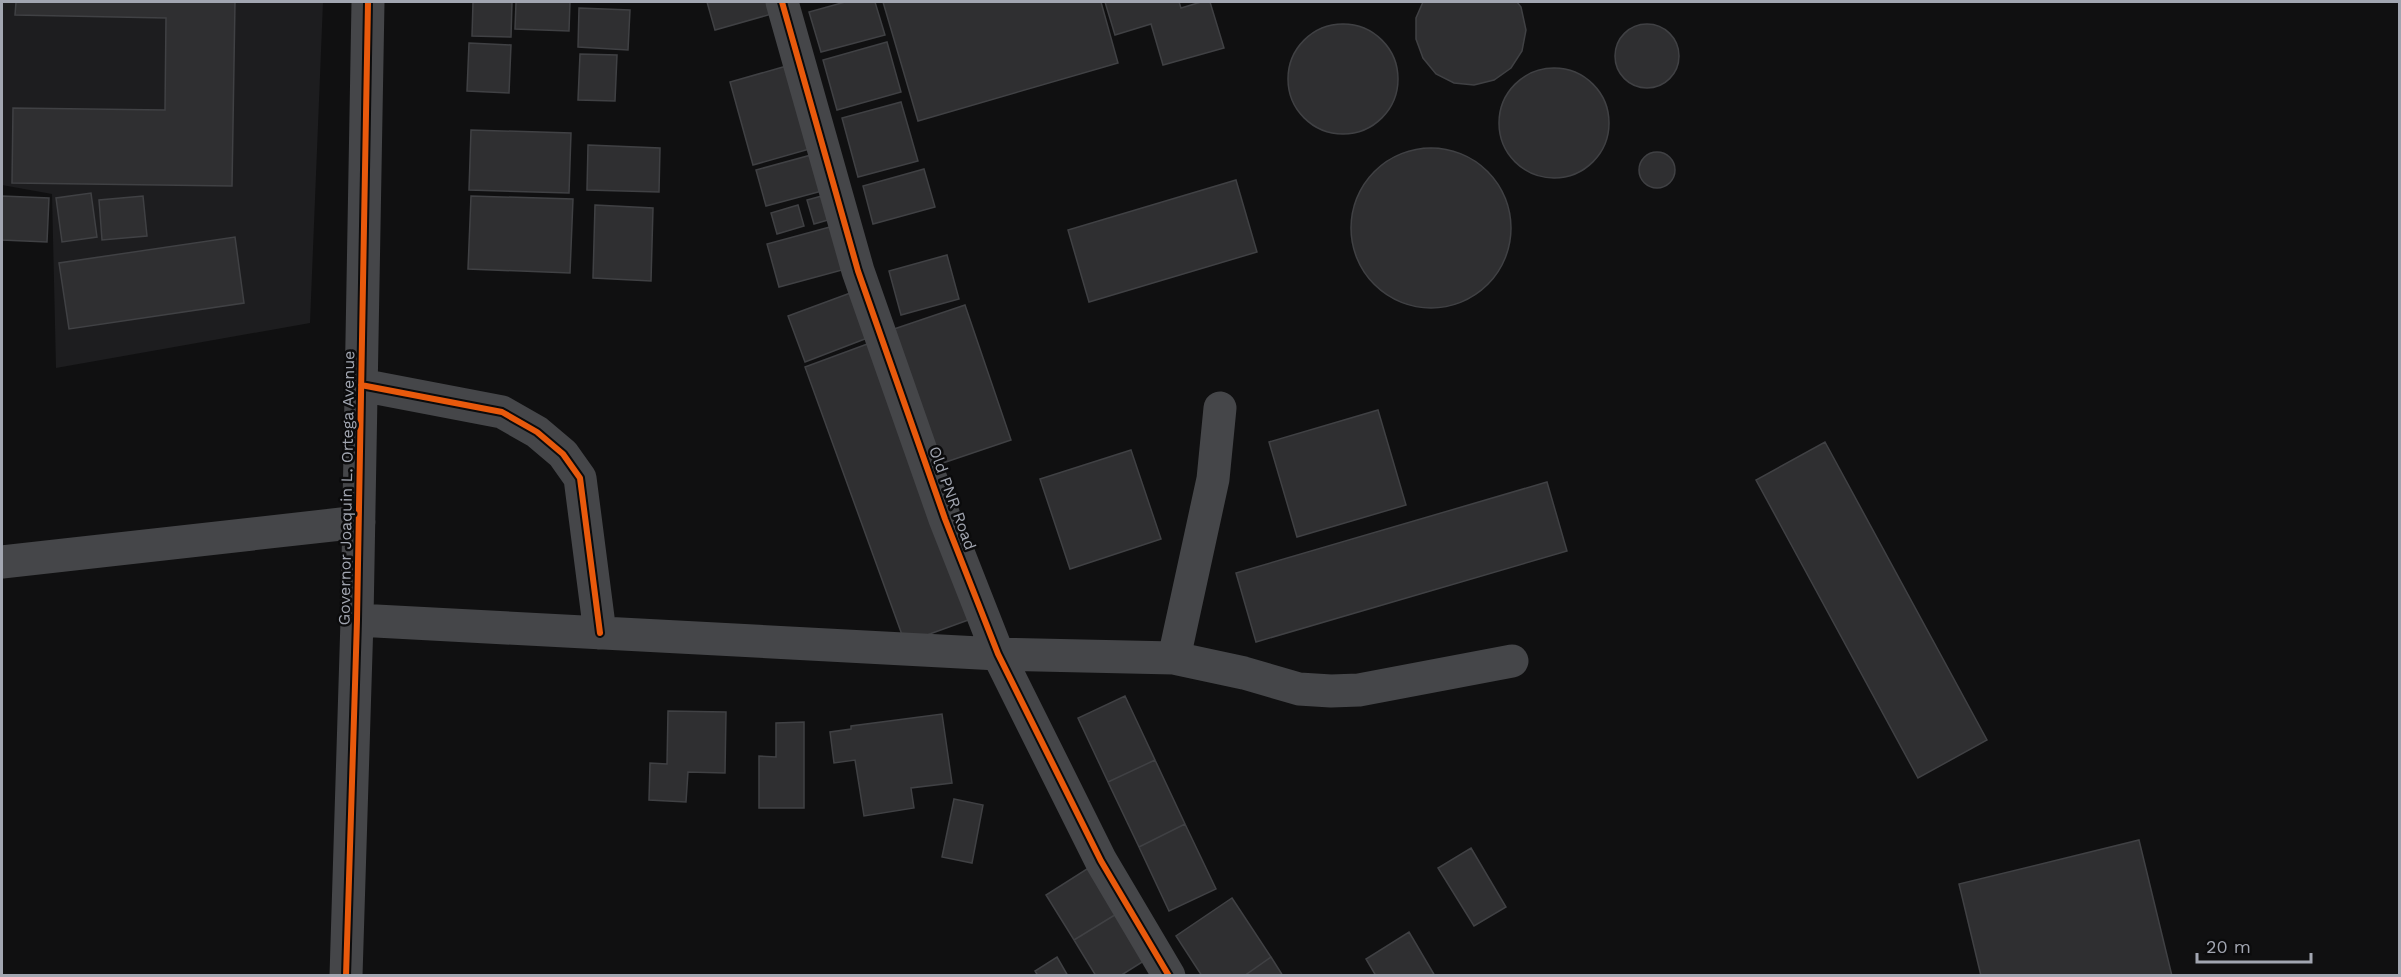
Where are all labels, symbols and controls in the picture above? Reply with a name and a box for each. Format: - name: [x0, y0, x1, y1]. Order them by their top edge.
- street label: Governor Joaquin L. Ortega Avenue: [335, 350, 358, 626]
- street label: Old PNR Road: [925, 444, 980, 553]
- scale bar: [2197, 926, 2311, 964]
- text: 20 m: [2206, 936, 2251, 957]

